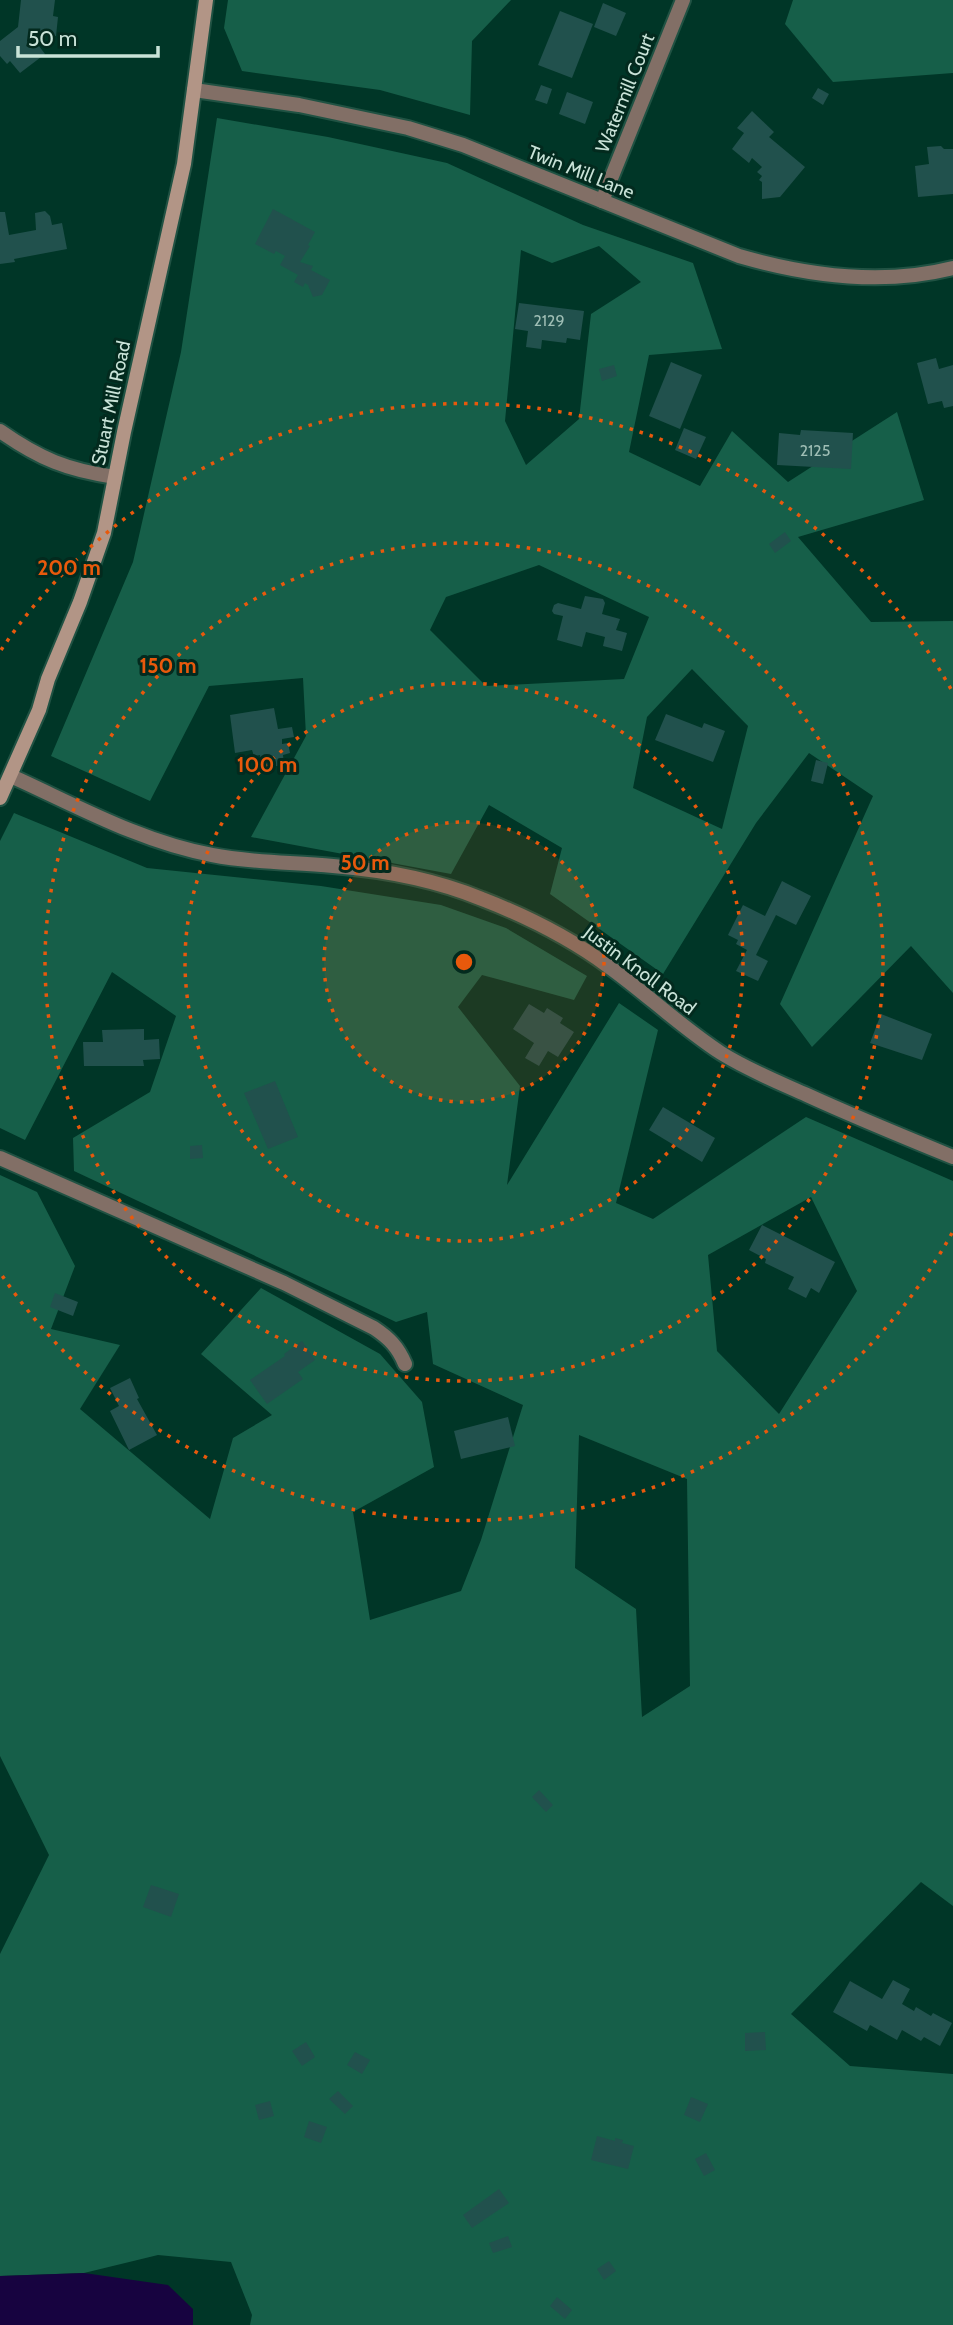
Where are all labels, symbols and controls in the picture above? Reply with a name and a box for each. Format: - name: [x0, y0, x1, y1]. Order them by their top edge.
- scale bar: [18, 14, 158, 58]
- text: 50 m: [28, 26, 77, 51]
- street label: Watermill Court: [591, 30, 660, 156]
- street label: Twin Mill Lane: [524, 140, 638, 204]
- house number: 2129: [533, 311, 565, 330]
- street label: Stuart Mill Road: [87, 339, 135, 467]
- house number: 2125: [800, 441, 830, 460]
- text: 200 m: [37, 555, 101, 580]
- text: 150 m: [140, 653, 196, 678]
- text: 100 m: [237, 752, 297, 777]
- text: 50 m: [340, 850, 390, 875]
- street label: Justin Knoll Road: [579, 920, 700, 1020]
- centre of rings: [452, 950, 476, 974]

